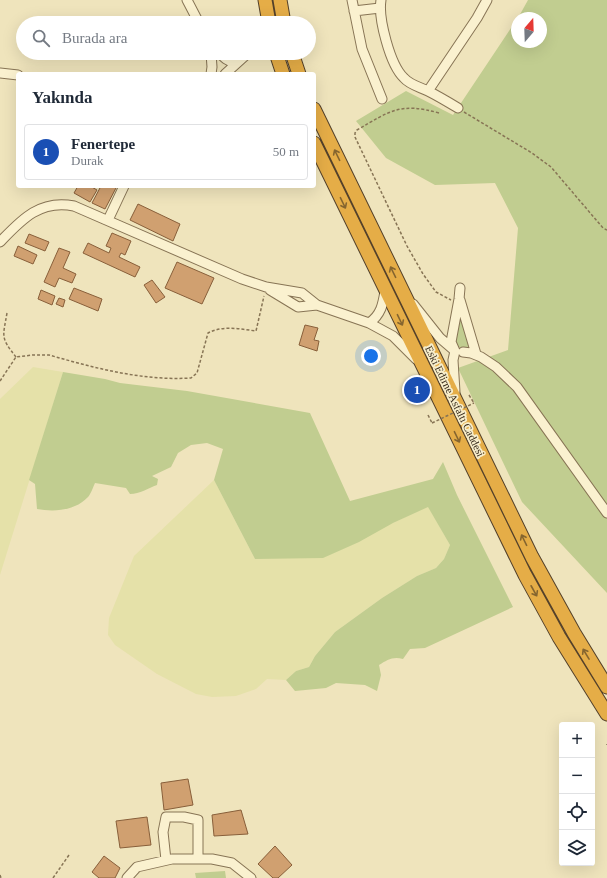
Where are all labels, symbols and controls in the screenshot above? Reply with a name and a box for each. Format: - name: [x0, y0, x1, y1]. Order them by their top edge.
- north arrow: [511, 12, 547, 48]
- search box: [16, 16, 316, 60]
- icon: search: [30, 27, 52, 49]
- text: Burada ara: [62, 30, 127, 46]
- text: Yakında: [32, 88, 92, 107]
- text: Fenertepe: [71, 136, 135, 152]
- text: 1: [43, 144, 49, 159]
- text: 50 m: [273, 144, 299, 159]
- one-way arrow: [332, 149, 340, 161]
- text: Durak: [71, 153, 104, 168]
- one-way arrow: [340, 197, 347, 209]
- one-way arrow: [389, 266, 396, 278]
- one-way arrow: [397, 314, 404, 326]
- street label: Eski Edirne Asfaltı Caddesi: [423, 344, 487, 458]
- your location: [361, 346, 381, 366]
- pin: 1: [404, 375, 430, 405]
- one-way arrow: [454, 431, 461, 443]
- one-way arrow: [520, 534, 527, 546]
- one-way arrow: [530, 585, 538, 597]
- one-way arrow: [582, 648, 590, 660]
- map controls: [559, 722, 595, 866]
- button: +: [559, 722, 595, 758]
- button: −: [559, 758, 595, 794]
- button: locate: [559, 794, 595, 830]
- button: layers: [559, 830, 595, 866]

